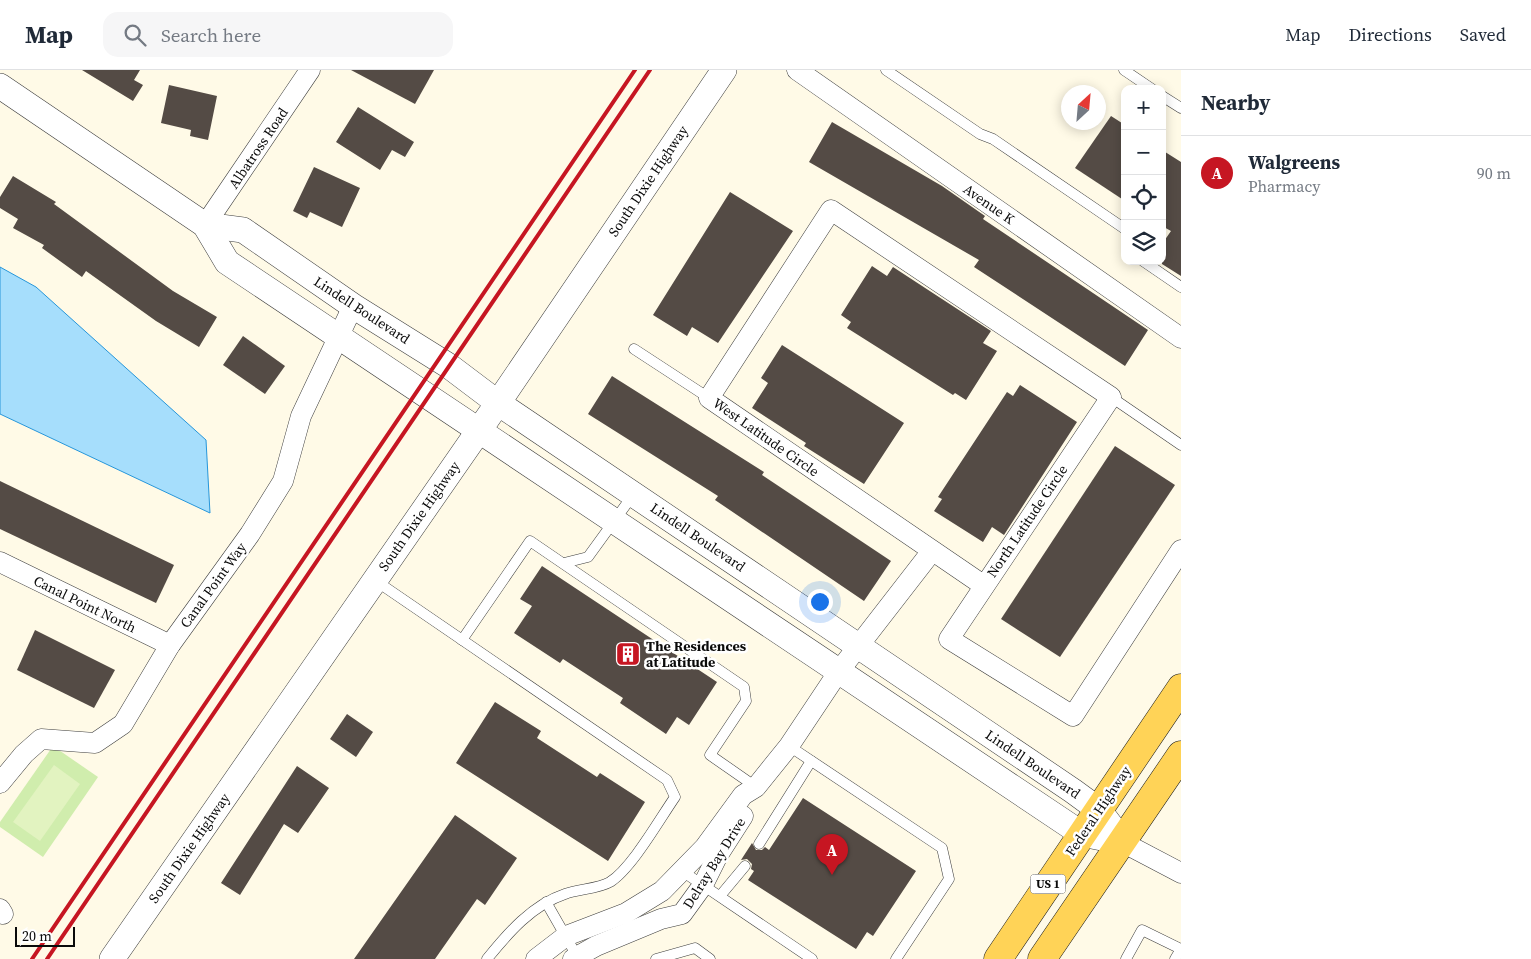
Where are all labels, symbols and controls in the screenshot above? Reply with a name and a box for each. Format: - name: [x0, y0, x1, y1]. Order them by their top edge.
- search box: [103, 12, 453, 57]
- text: Map: [25, 18, 73, 51]
- icon: search: [121, 21, 149, 49]
- text: Search here: [161, 22, 261, 48]
- text: Map: [1285, 22, 1321, 47]
- text: Directions: [1349, 22, 1432, 47]
- text: Saved: [1460, 22, 1506, 47]
- north arrow: [1061, 85, 1106, 130]
- map controls: [1121, 85, 1166, 265]
- button: +: [1121, 85, 1166, 130]
- text: Nearby: [1201, 88, 1271, 117]
- street label: Albatross Road: [223, 103, 293, 192]
- street label: South Dixie Highway: [603, 121, 693, 241]
- button: −: [1121, 130, 1166, 175]
- text: Walgreens: [1248, 149, 1340, 175]
- text: A: [1212, 162, 1222, 184]
- text: 90 m: [1477, 162, 1511, 184]
- button: locate: [1121, 175, 1166, 220]
- text: Pharmacy: [1248, 175, 1320, 197]
- street label: Avenue K: [959, 179, 1019, 229]
- button: layers: [1121, 220, 1166, 265]
- street label: Lindell Boulevard: [310, 271, 414, 349]
- street label: West Latitude Circle: [709, 393, 823, 481]
- street label: South Dixie Highway: [373, 456, 465, 575]
- street label: North Latitude Circle: [982, 461, 1072, 581]
- street label: Lindell Boulevard: [646, 498, 750, 576]
- street label: Canal Point Way: [175, 538, 251, 632]
- street label: Canal Point North: [30, 570, 140, 638]
- your location: [807, 589, 833, 615]
- place label: The Residences at Latitude: [646, 636, 747, 672]
- building icon: The Residences at Latitude: [615, 641, 641, 667]
- street label: Lindell Boulevard: [981, 725, 1085, 803]
- street label: Federal Highway: [1060, 761, 1136, 860]
- street label: South Dixie Highway: [143, 788, 235, 907]
- street label: Delray Bay Drive: [678, 813, 750, 913]
- pin: A: [816, 834, 848, 875]
- road number: US 1: [1030, 874, 1066, 894]
- scale bar: [15, 924, 75, 947]
- text: 20 m: [22, 926, 52, 946]

